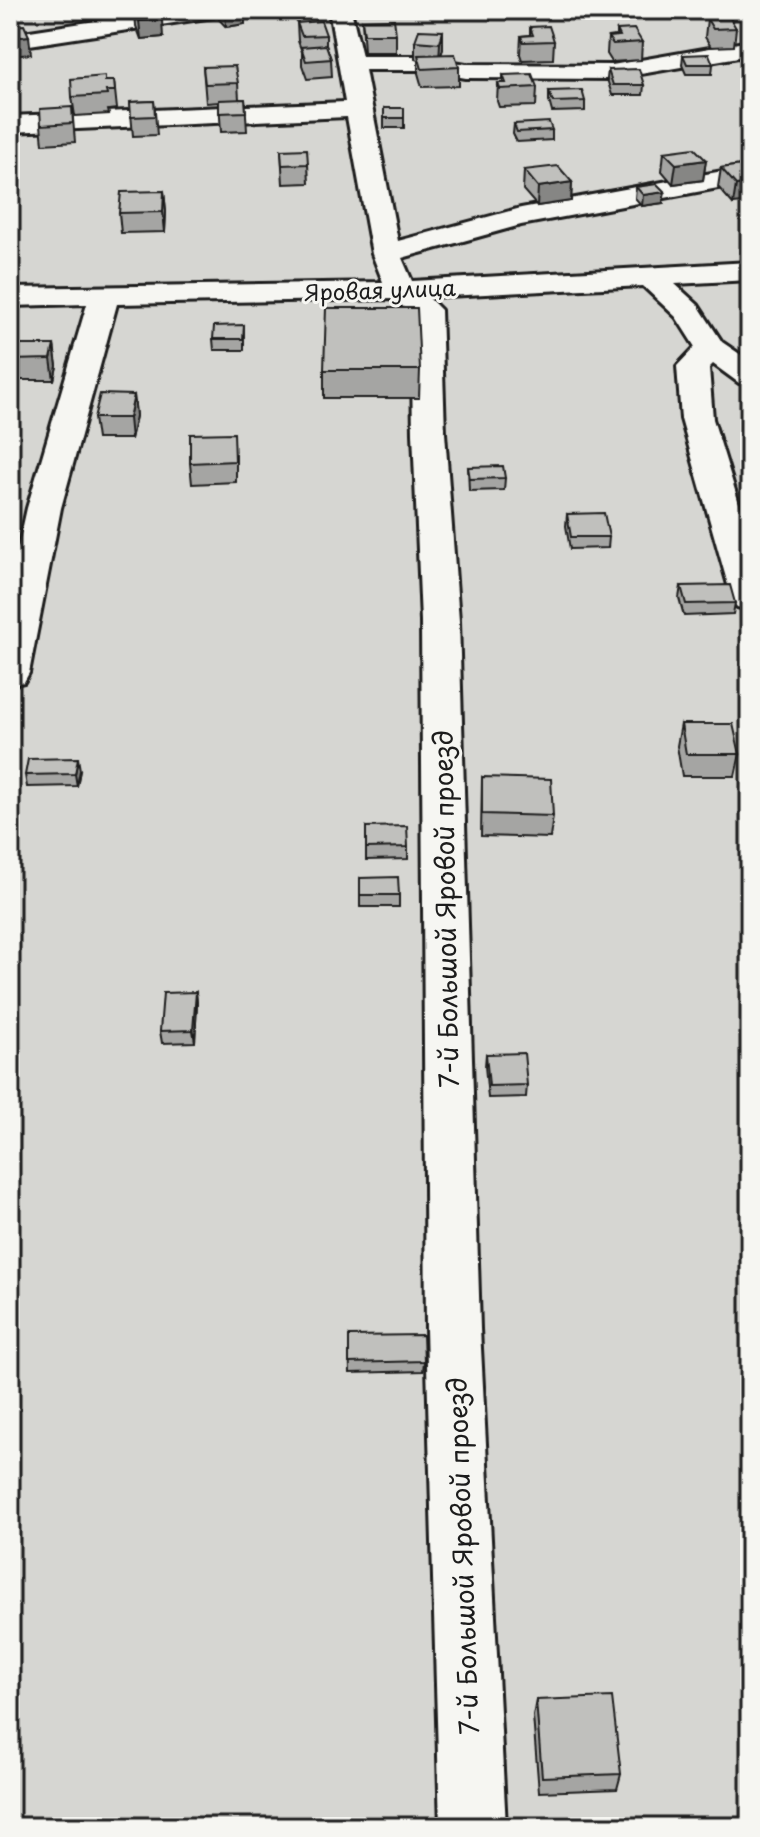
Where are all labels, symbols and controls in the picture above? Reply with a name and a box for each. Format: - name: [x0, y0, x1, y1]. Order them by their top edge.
- street label: Яровая улица: [304, 270, 457, 308]
- street label: 7-й Большой Яровой проезд: [422, 730, 468, 1088]
- street label: 7-й Большой Яровой проезд: [436, 1377, 488, 1735]

